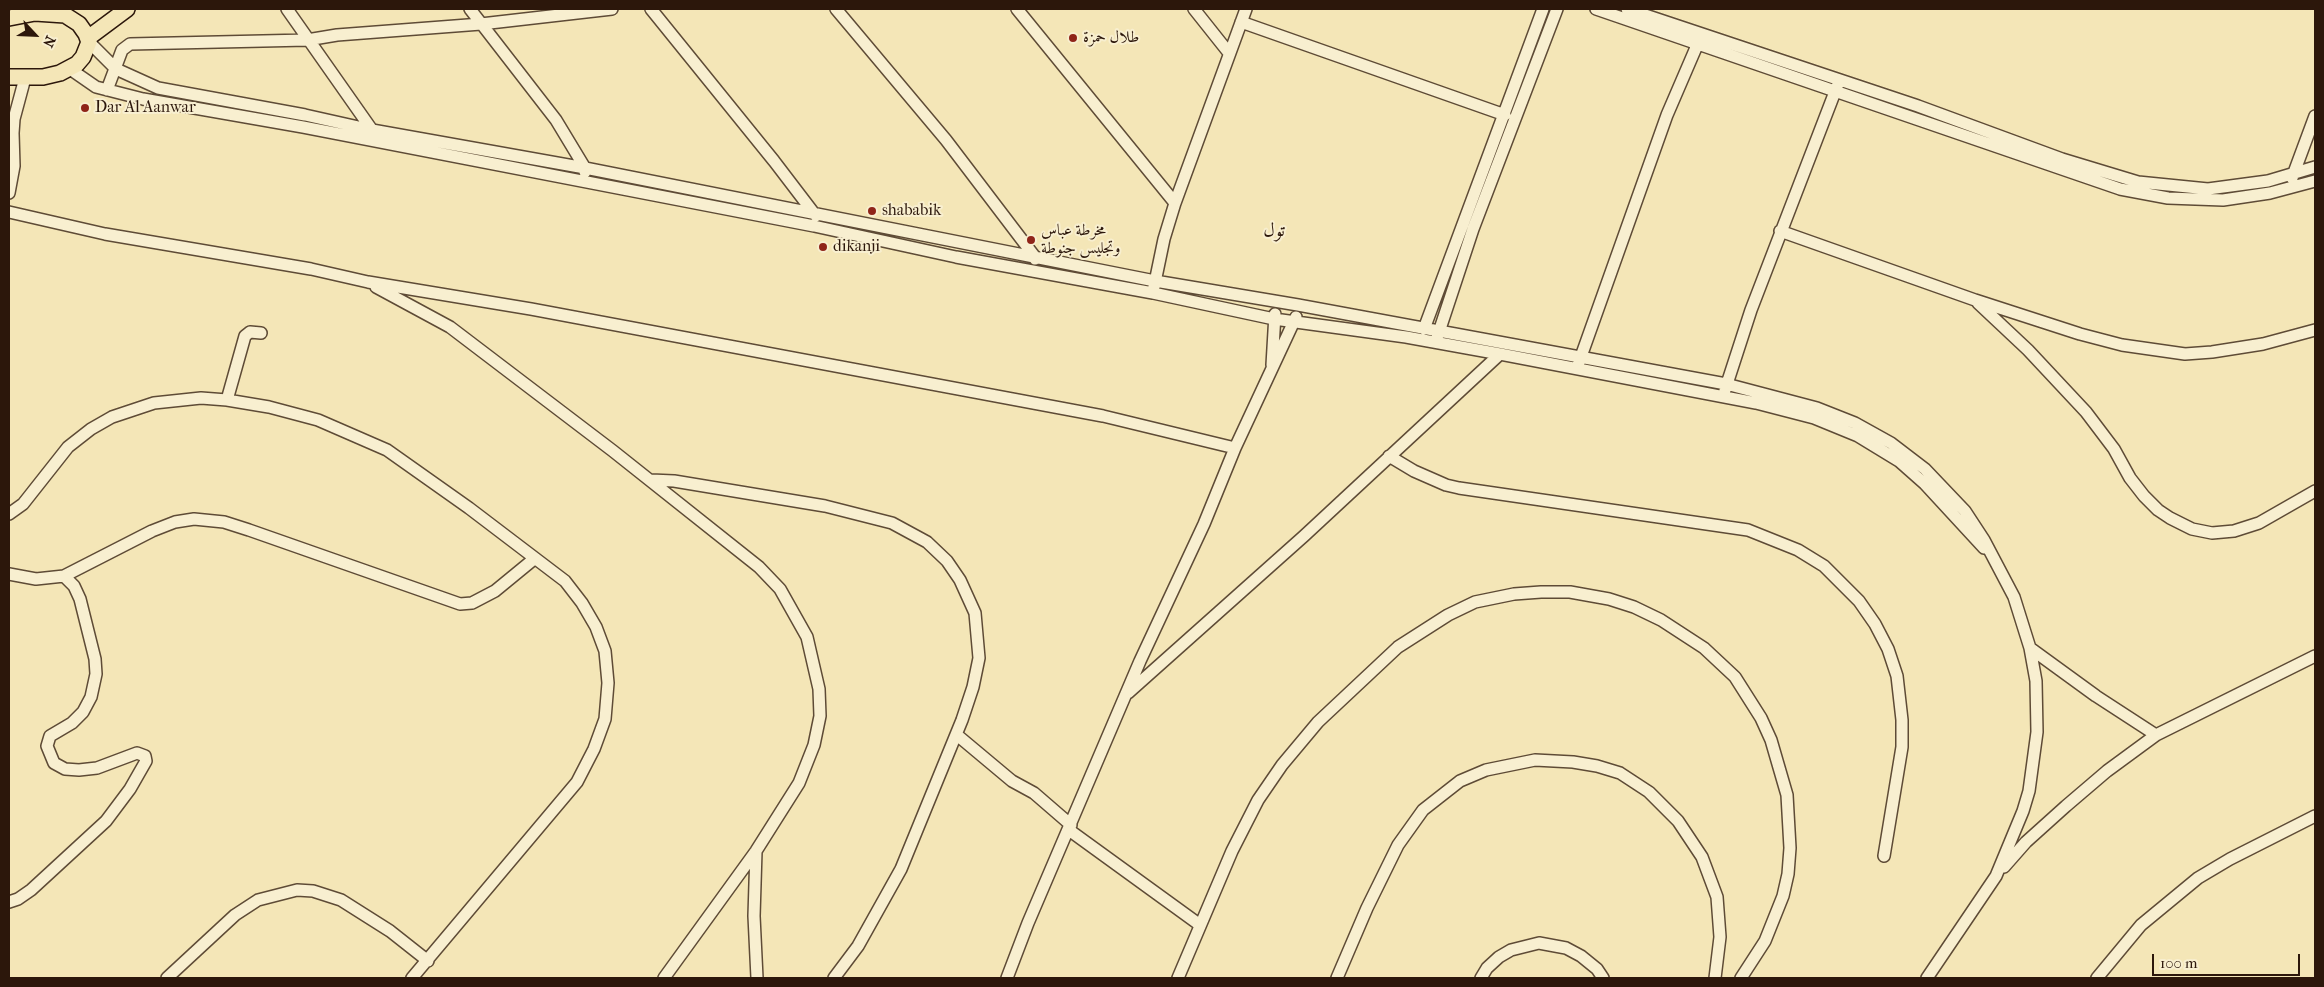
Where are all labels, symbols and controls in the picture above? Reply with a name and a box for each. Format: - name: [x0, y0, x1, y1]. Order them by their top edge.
- north arrow: [10, 10, 60, 60]
- place label: طلال حمزة: [1083, 28, 1139, 48]
- marker: طلال حمزة: [1067, 32, 1079, 44]
- text: N: [39, 33, 59, 50]
- place label: Dar Al Aanwar: [95, 98, 196, 118]
- marker: Dar Al Aanwar: [79, 102, 91, 114]
- place label: shababik: [882, 201, 941, 221]
- marker: shababik: [866, 205, 878, 217]
- district label: تول: [1263, 220, 1285, 242]
- place label: مخرطة عباس وتجليس جنوطة: [1041, 221, 1120, 259]
- marker: مخرطة عباس وتجليس جنوطة: [1025, 234, 1037, 246]
- place label: dikanji: [833, 237, 880, 257]
- marker: dikanji: [817, 241, 829, 253]
- scale bar: [2154, 944, 2302, 976]
- text: 100 m: [2160, 954, 2198, 972]

